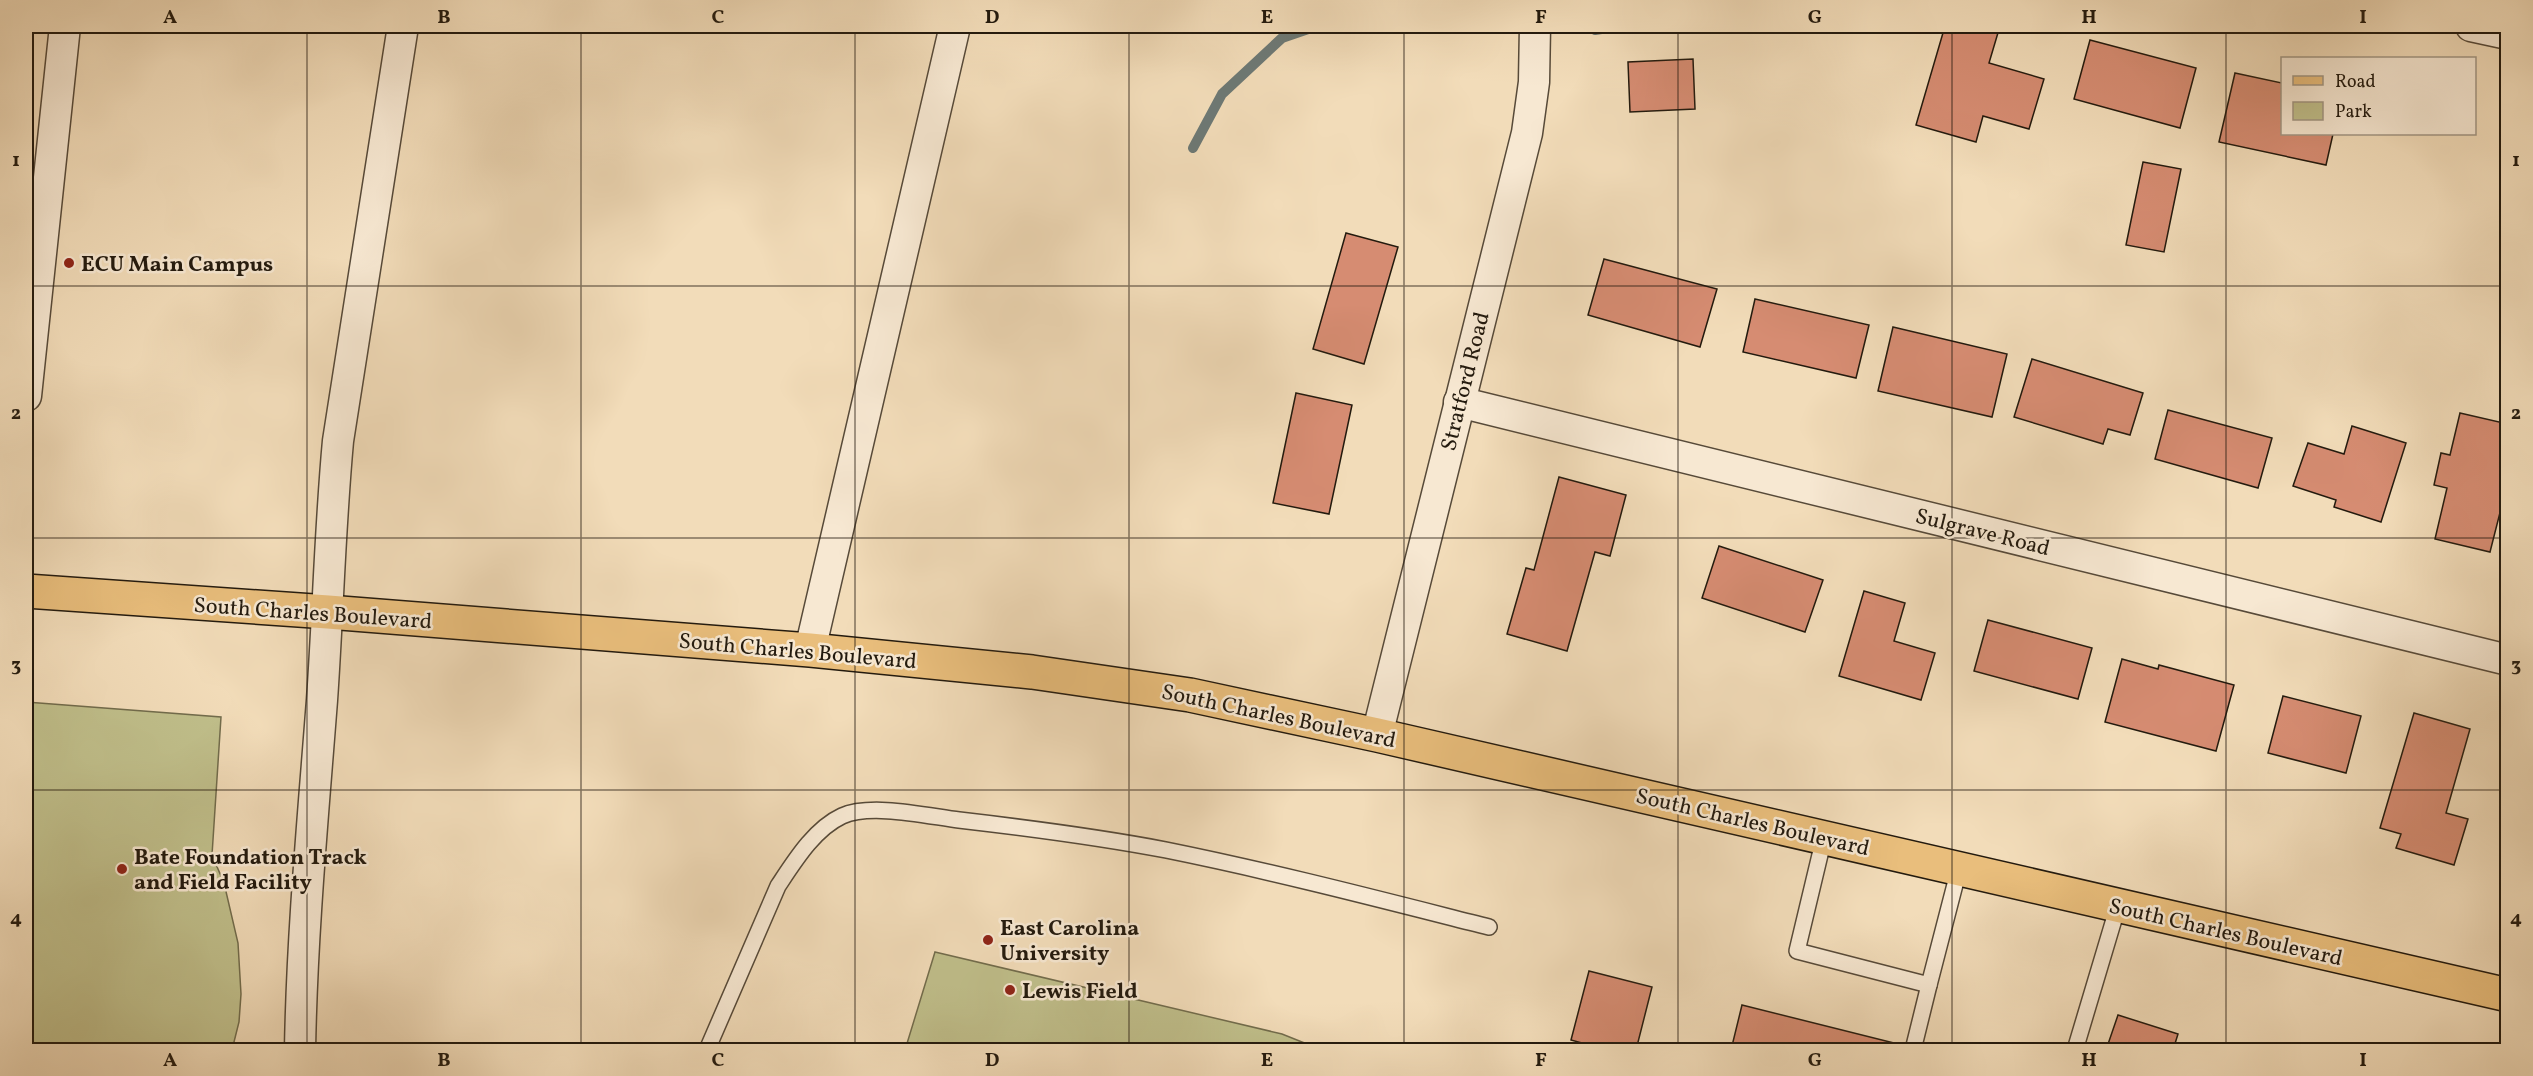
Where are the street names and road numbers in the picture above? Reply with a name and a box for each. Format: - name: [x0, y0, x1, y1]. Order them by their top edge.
- street label: Stratford Road: [1434, 309, 1499, 454]
- street label: Sulgrave Road: [1912, 502, 2053, 565]
- street label: South Charles Boulevard: [193, 591, 433, 638]
- street label: South Charles Boulevard: [677, 627, 918, 678]
- street label: South Charles Boulevard: [1158, 677, 1398, 757]
- street label: South Charles Boulevard: [1633, 781, 1872, 865]
- street label: South Charles Boulevard: [2106, 891, 2345, 975]

